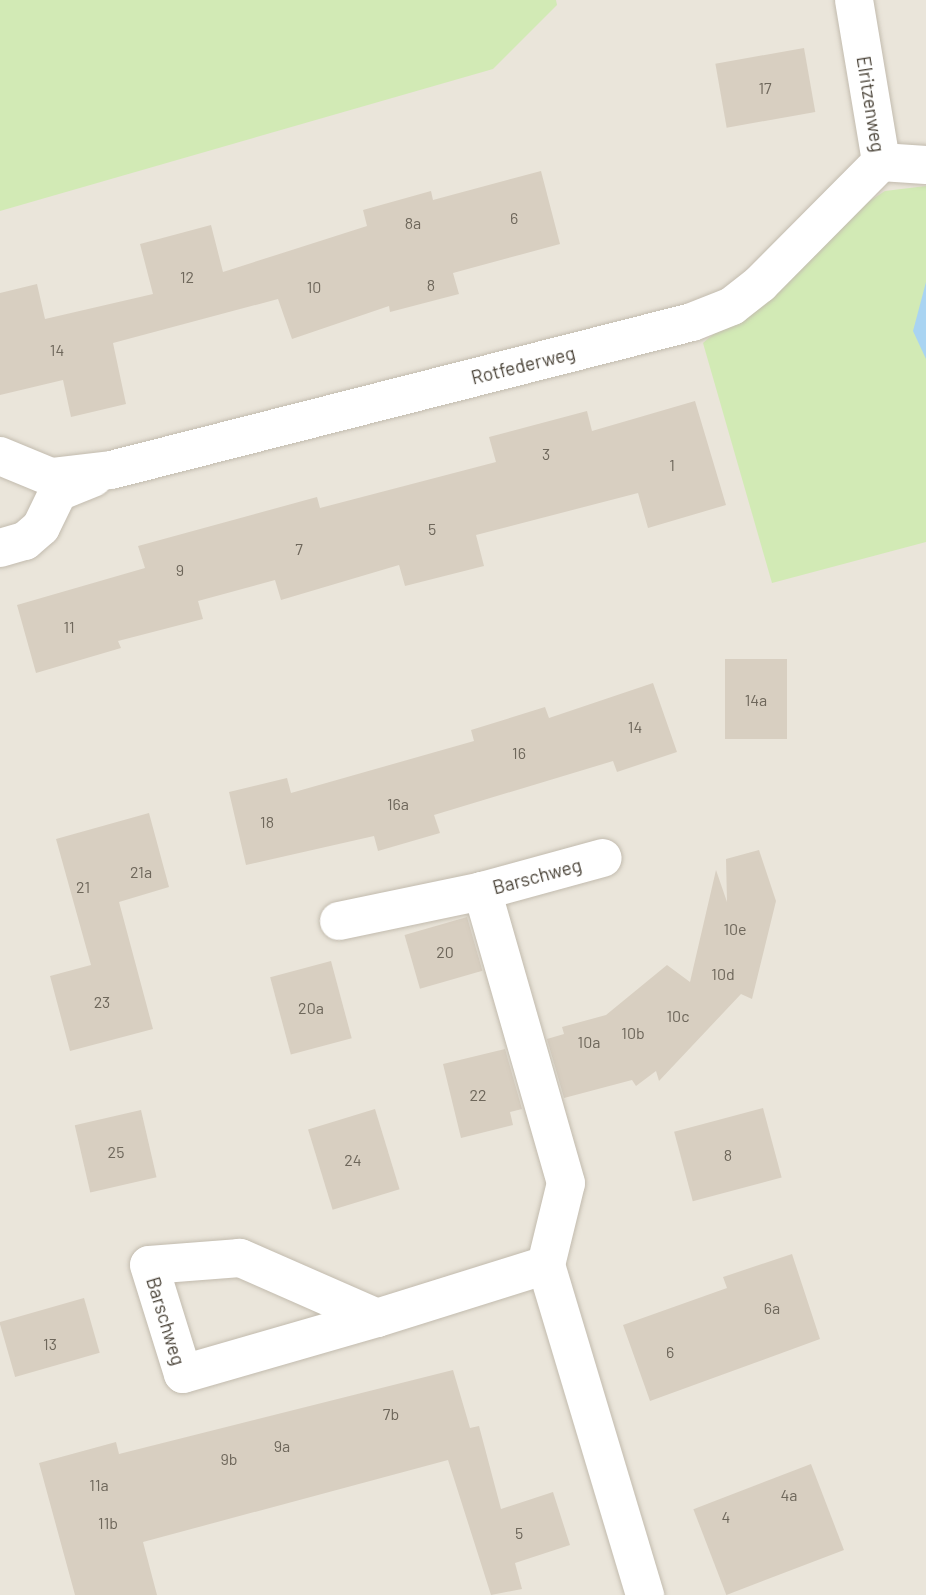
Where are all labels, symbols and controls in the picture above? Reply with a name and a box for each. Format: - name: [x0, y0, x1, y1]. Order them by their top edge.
- street label: Elritzenweg: [852, 54, 890, 154]
- house number: 17: [758, 78, 772, 98]
- house number: 6: [510, 208, 518, 228]
- house number: 8a: [405, 213, 421, 233]
- house number: 12: [180, 267, 194, 287]
- house number: 8: [427, 275, 435, 295]
- house number: 10: [307, 277, 321, 297]
- house number: 14: [50, 340, 64, 360]
- street label: Rotfederweg: [469, 341, 577, 389]
- house number: 3: [542, 444, 550, 464]
- house number: 1: [669, 455, 675, 475]
- house number: 5: [428, 519, 436, 539]
- house number: 7: [295, 539, 303, 559]
- house number: 9: [176, 560, 184, 580]
- house number: 11: [63, 617, 75, 637]
- house number: 14a: [745, 690, 767, 710]
- house number: 14: [628, 717, 642, 737]
- house number: 16: [512, 743, 526, 763]
- house number: 16a: [387, 794, 409, 814]
- house number: 18: [260, 812, 274, 832]
- street label: Barschweg: [490, 853, 584, 899]
- house number: 21a: [130, 862, 152, 882]
- house number: 21: [76, 877, 90, 897]
- house number: 10e: [723, 919, 747, 939]
- house number: 20: [436, 942, 454, 962]
- house number: 10d: [711, 964, 735, 984]
- house number: 23: [94, 992, 110, 1012]
- house number: 20a: [298, 998, 324, 1018]
- house number: 10c: [667, 1006, 689, 1026]
- house number: 10b: [621, 1023, 645, 1043]
- house number: 10a: [578, 1032, 600, 1052]
- house number: 22: [469, 1085, 487, 1105]
- house number: 25: [108, 1142, 124, 1162]
- house number: 8: [724, 1145, 732, 1165]
- house number: 24: [344, 1150, 362, 1170]
- street label: Barschweg: [142, 1274, 190, 1368]
- house number: 6a: [764, 1298, 780, 1318]
- house number: 13: [43, 1334, 57, 1354]
- house number: 6: [666, 1342, 674, 1362]
- house number: 7b: [383, 1404, 399, 1424]
- house number: 9a: [274, 1436, 290, 1456]
- house number: 9b: [220, 1449, 238, 1469]
- house number: 11a: [89, 1475, 109, 1495]
- house number: 4a: [781, 1485, 797, 1505]
- house number: 4: [722, 1507, 730, 1527]
- house number: 11b: [98, 1513, 118, 1533]
- house number: 5: [515, 1523, 523, 1543]

